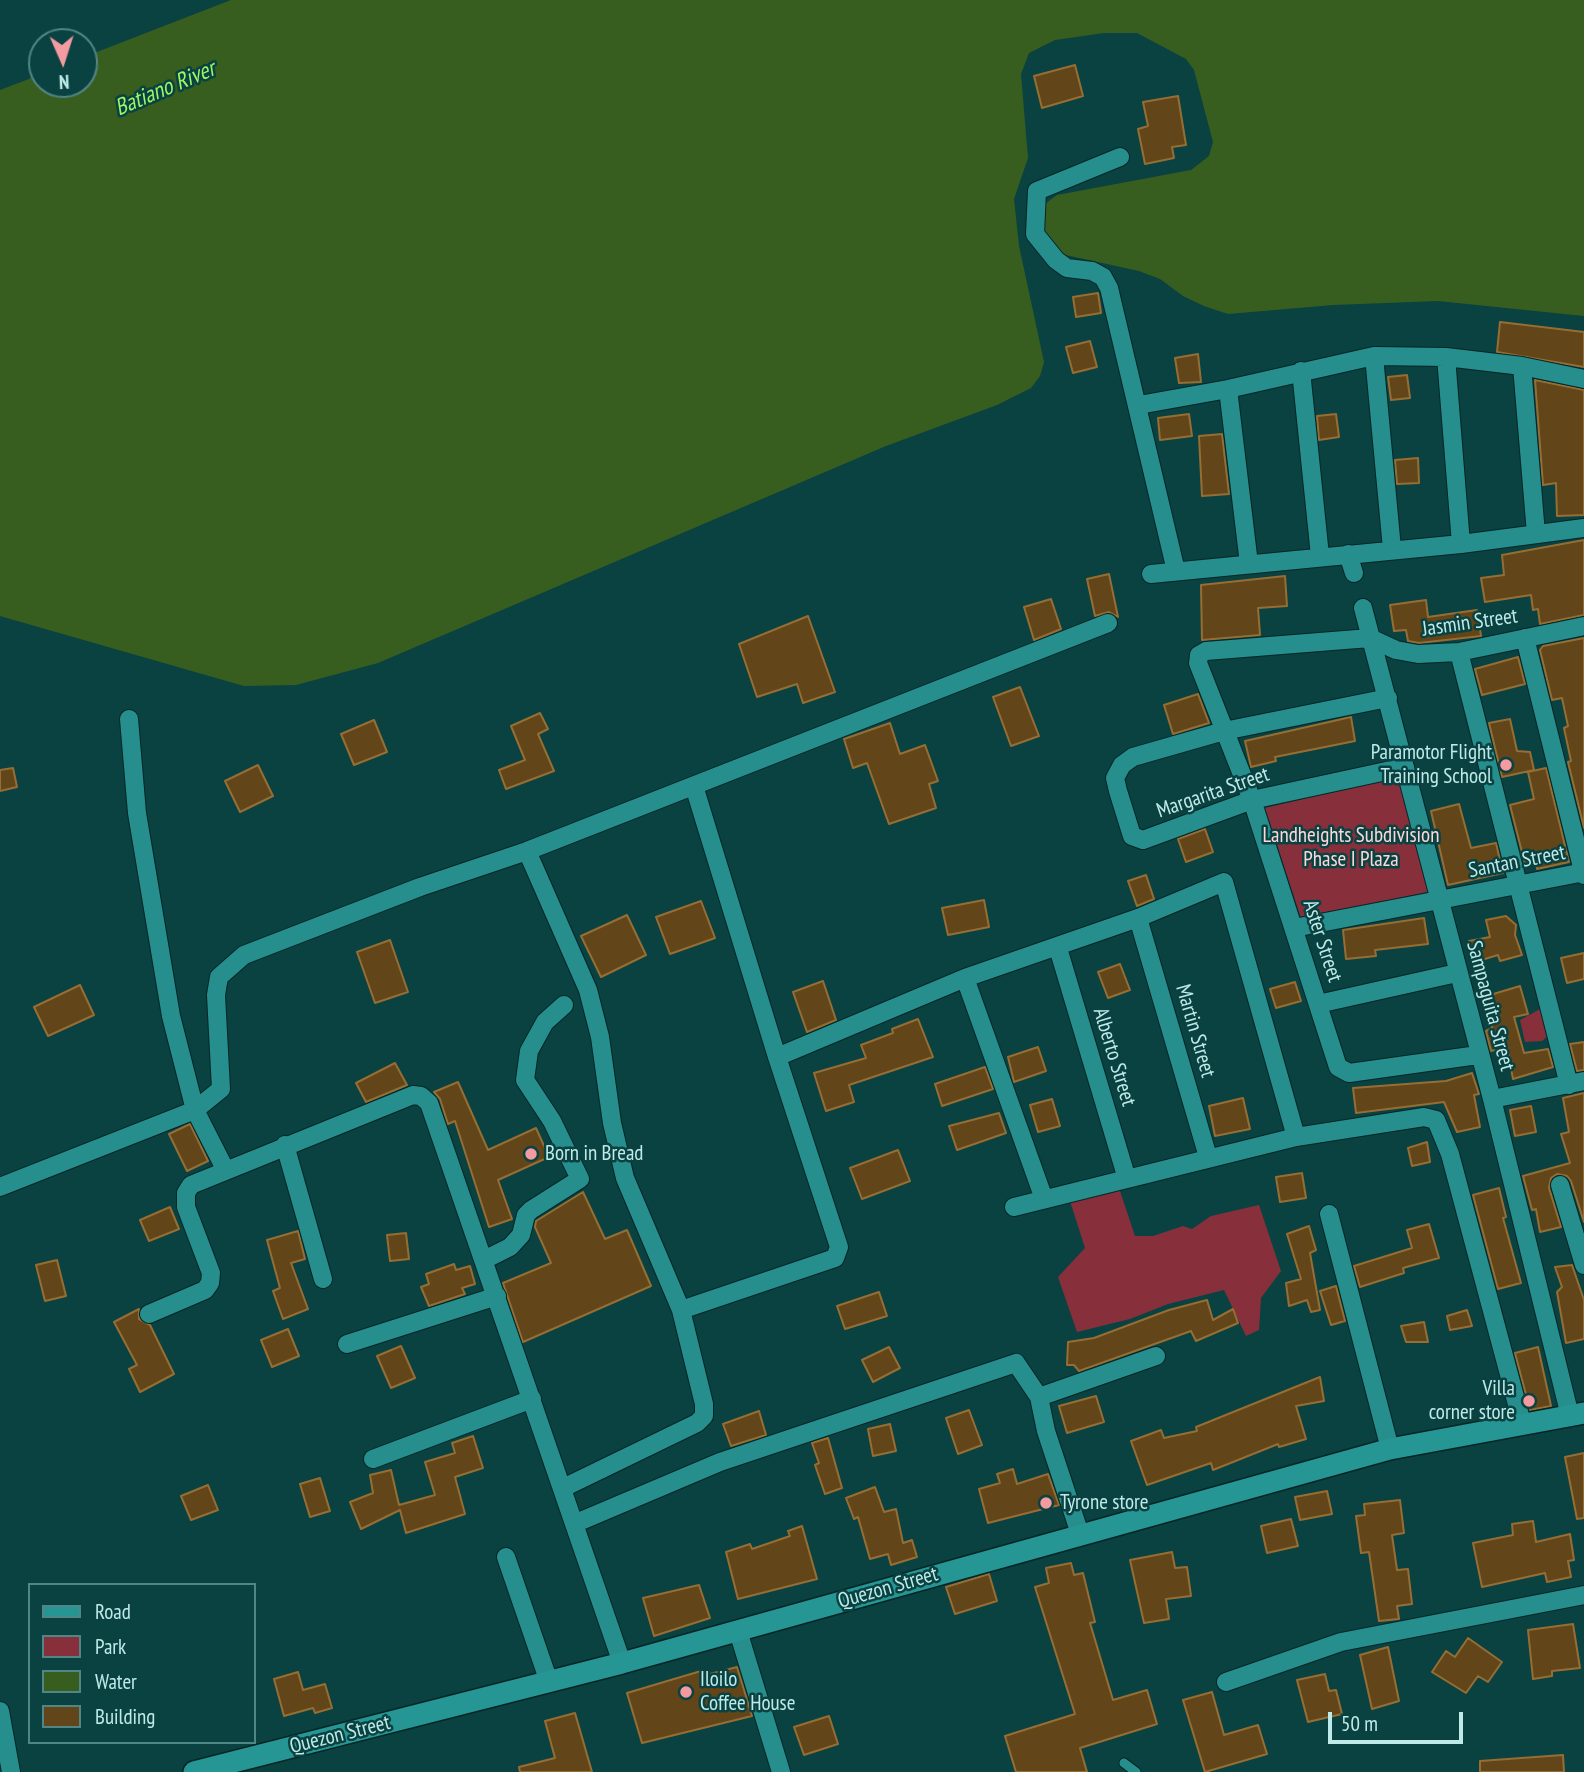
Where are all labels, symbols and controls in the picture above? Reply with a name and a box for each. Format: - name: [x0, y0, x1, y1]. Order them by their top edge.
- north arrow: [28, 28, 98, 98]
- water label: Batiano River: [111, 56, 219, 122]
- text: N: [58, 70, 70, 94]
- street label: Jasmin Street: [1421, 604, 1519, 642]
- place label: Paramotor Flight Training School: [1371, 740, 1492, 790]
- marker: Paramotor Flight Training School: [1498, 757, 1514, 773]
- street label: Margarita Street: [1153, 762, 1273, 824]
- park label: Landheights Subdivision Phase I Plaza: [1263, 823, 1439, 873]
- street label: Santan Street: [1467, 840, 1567, 884]
- street label: Aster Street: [1297, 897, 1347, 985]
- street label: Sampaguita Street: [1461, 938, 1519, 1074]
- street label: Martin Street: [1170, 982, 1220, 1080]
- street label: Alberto Street: [1087, 1005, 1141, 1109]
- place label: Born in Bread: [545, 1141, 643, 1167]
- marker: Born in Bread: [523, 1146, 539, 1162]
- place label: Villa corner store: [1429, 1376, 1515, 1426]
- marker: Villa corner store: [1521, 1393, 1537, 1409]
- place label: Tyrone store: [1060, 1490, 1148, 1516]
- marker: Tyrone store: [1038, 1495, 1054, 1511]
- street label: Quezon Street: [835, 1562, 941, 1614]
- legend: [28, 1583, 256, 1744]
- text: Road: [95, 1598, 131, 1625]
- text: Park: [95, 1633, 126, 1660]
- place label: Iloilo Coffee House: [700, 1667, 795, 1717]
- text: Water: [95, 1668, 137, 1695]
- marker: Iloilo Coffee House: [678, 1684, 694, 1700]
- scale bar: [1332, 1698, 1467, 1742]
- text: Building: [95, 1703, 155, 1730]
- street label: Quezon Street: [287, 1710, 393, 1760]
- text: 50 m: [1341, 1710, 1378, 1737]

